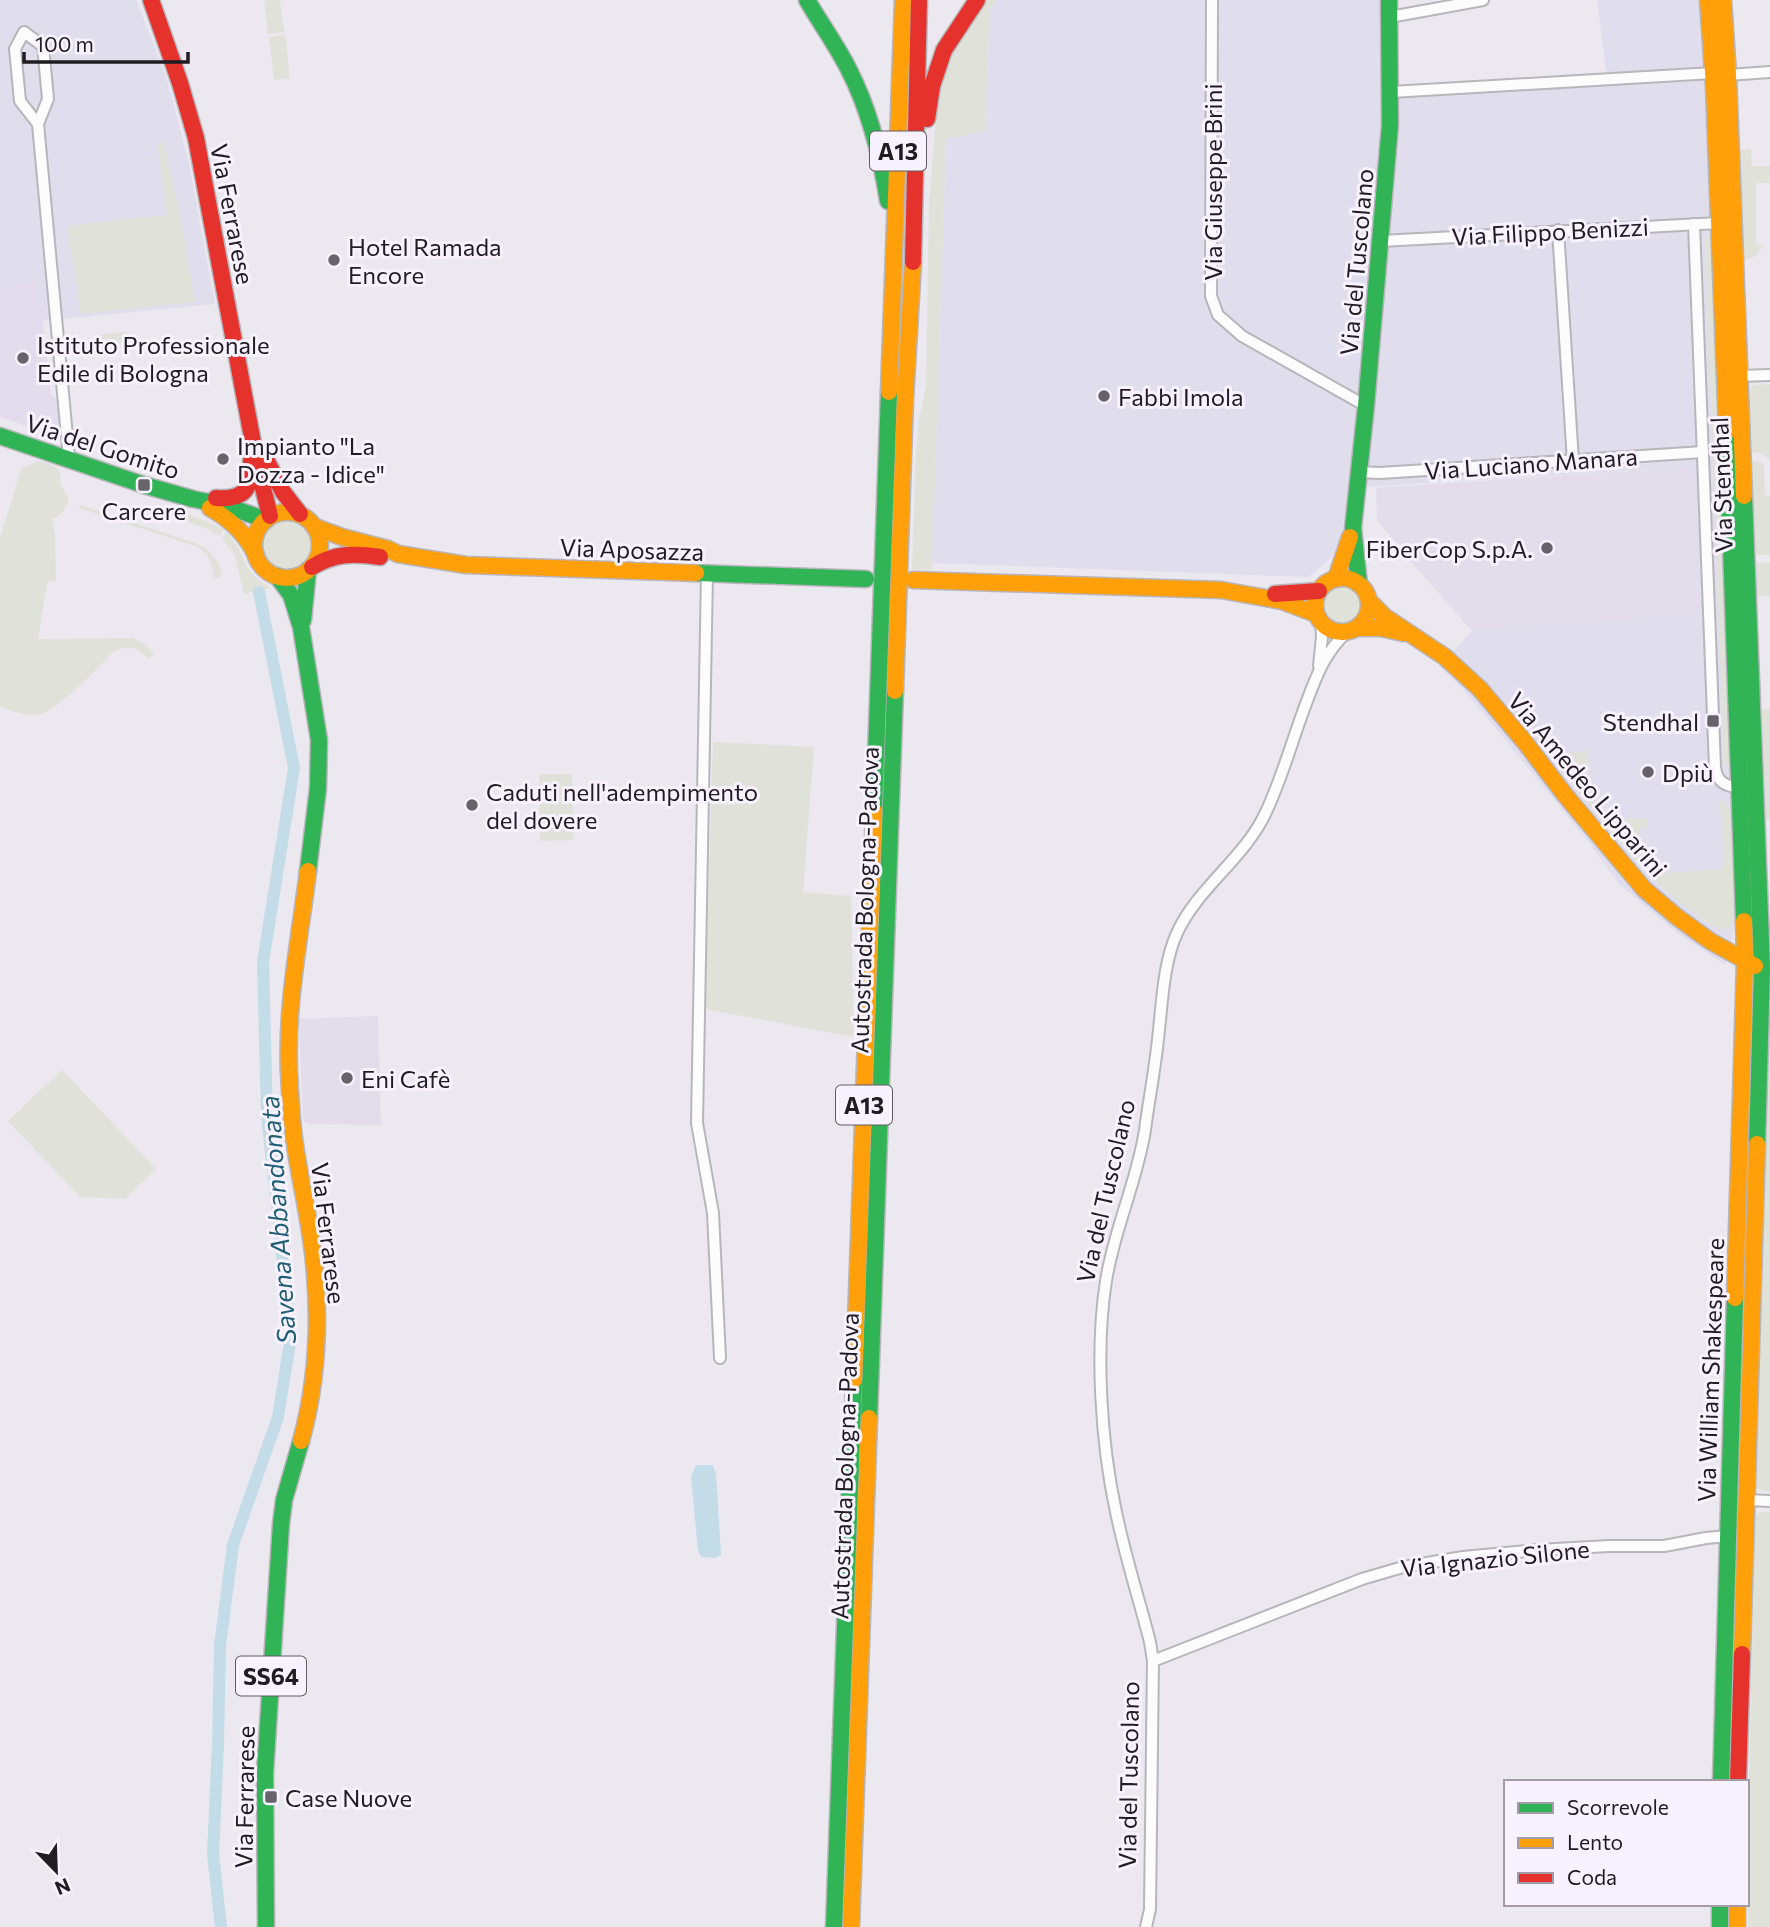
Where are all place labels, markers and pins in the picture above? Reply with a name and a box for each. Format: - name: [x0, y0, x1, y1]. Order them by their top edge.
- place label: Hotel Ramada Encore: [348, 232, 502, 289]
- marker: Hotel Ramada Encore: [326, 252, 342, 268]
- place label: Istituto Professionale Edile di Bologna: [37, 330, 270, 387]
- marker: Istituto Professionale Edile di Bologna: [15, 350, 31, 366]
- place label: Fabbi Imola: [1118, 382, 1244, 411]
- marker: Fabbi Imola: [1096, 388, 1112, 404]
- place label: Impianto "La Dozza - Idice": [237, 431, 385, 488]
- marker: Impianto "La Dozza - Idice": [215, 451, 231, 467]
- marker: Carcere: [136, 477, 152, 493]
- place label: Carcere: [102, 496, 186, 525]
- place label: FiberCop S.p.A.: [1366, 534, 1533, 563]
- marker: FiberCop S.p.A.: [1539, 540, 1555, 556]
- place label: Stendhal: [1603, 707, 1699, 736]
- marker: Stendhal: [1705, 713, 1721, 729]
- place label: Dpiù: [1662, 758, 1713, 787]
- marker: Dpiù: [1640, 764, 1656, 780]
- place label: Caduti nell'adempimento del dovere: [486, 777, 758, 834]
- marker: Caduti nell'adempimento del dovere: [464, 797, 480, 813]
- place label: Eni Cafè: [361, 1064, 450, 1093]
- marker: Eni Cafè: [339, 1070, 355, 1086]
- place label: Case Nuove: [285, 1783, 412, 1812]
- marker: Case Nuove: [263, 1789, 279, 1805]

